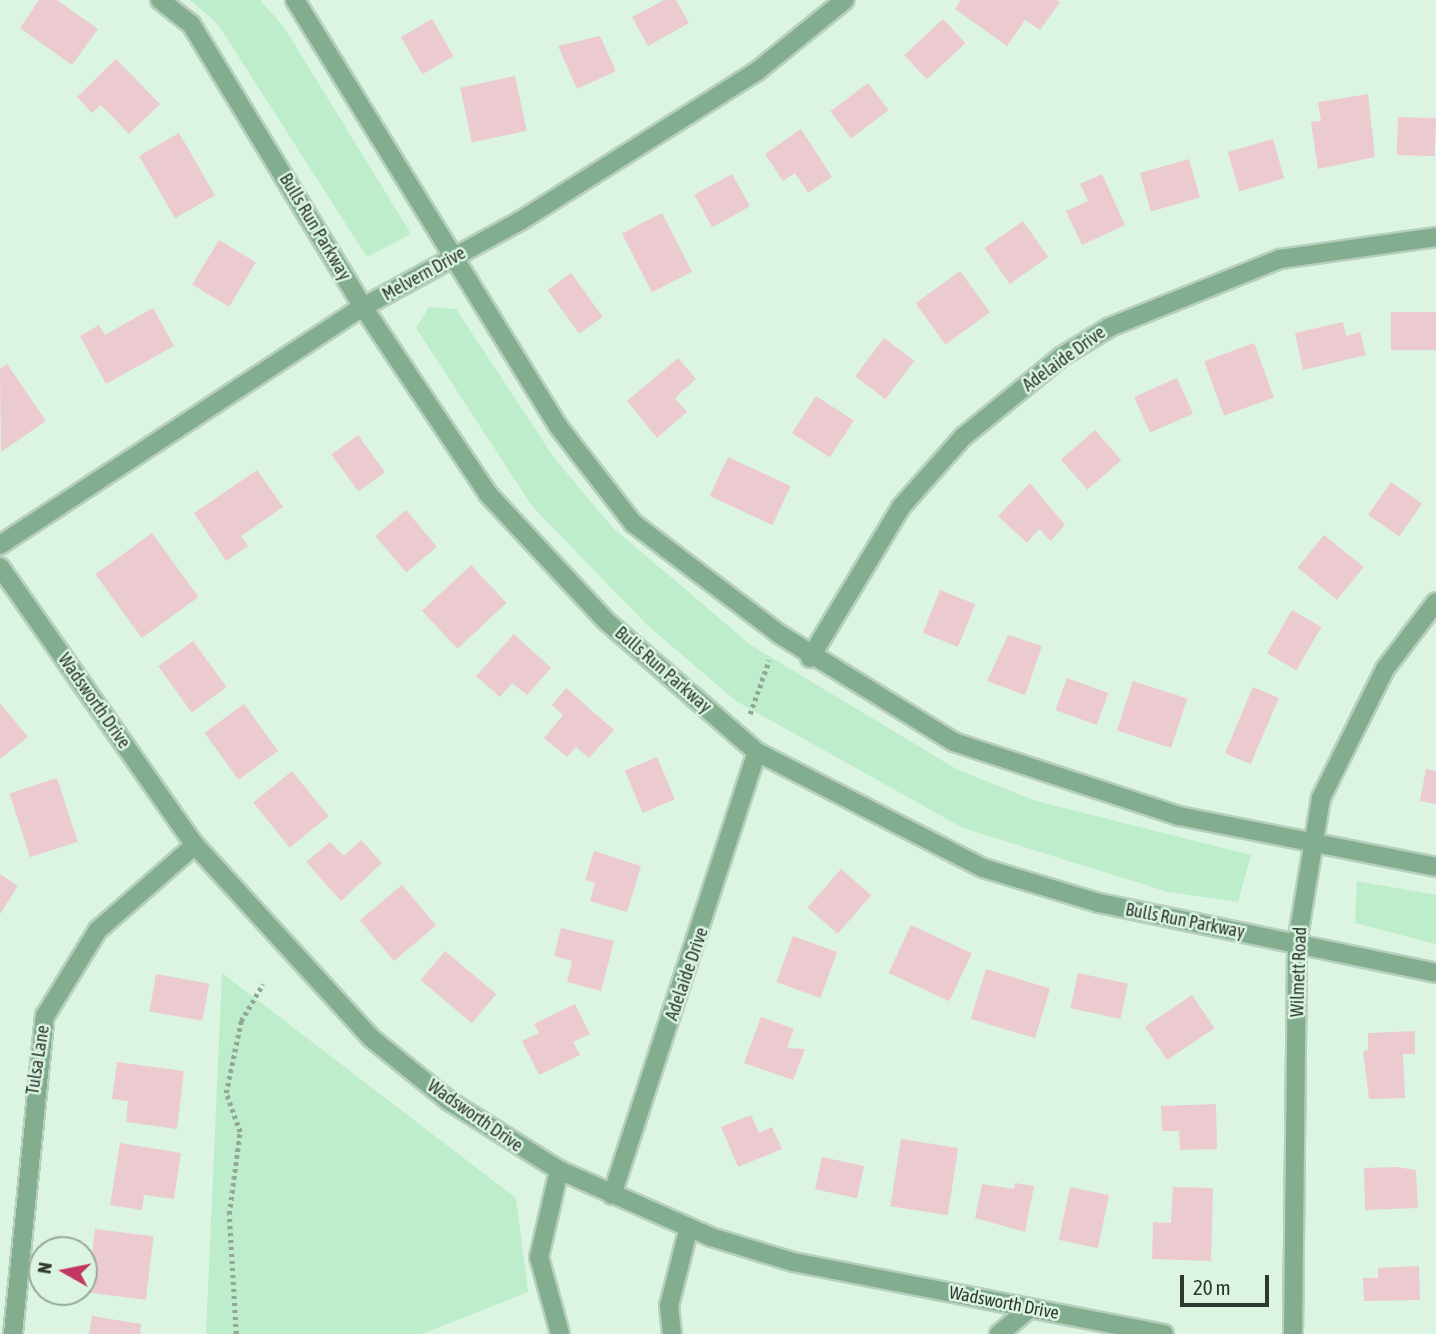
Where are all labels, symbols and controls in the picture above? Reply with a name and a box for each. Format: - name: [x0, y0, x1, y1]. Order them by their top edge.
- street label: Bulls Run Parkway: [275, 170, 355, 284]
- street label: Melvern Drive: [379, 242, 469, 306]
- street label: Adelaide Drive: [1018, 322, 1110, 396]
- street label: Bulls Run Parkway: [610, 622, 716, 718]
- street label: Wadsworth Drive: [53, 649, 135, 753]
- street label: Bulls Run Parkway: [1124, 899, 1246, 943]
- street label: Adelaide Drive: [661, 925, 713, 1023]
- street label: Wilmett Road: [1287, 927, 1311, 1017]
- street label: Tulsa Lane: [22, 1024, 54, 1096]
- street label: Wadsworth Drive: [423, 1075, 527, 1157]
- north arrow: [28, 1236, 98, 1306]
- scale bar: [1184, 1260, 1273, 1304]
- text: N: [32, 1261, 56, 1275]
- text: 20 m: [1193, 1275, 1231, 1299]
- street label: Wadsworth Drive: [947, 1282, 1061, 1324]

